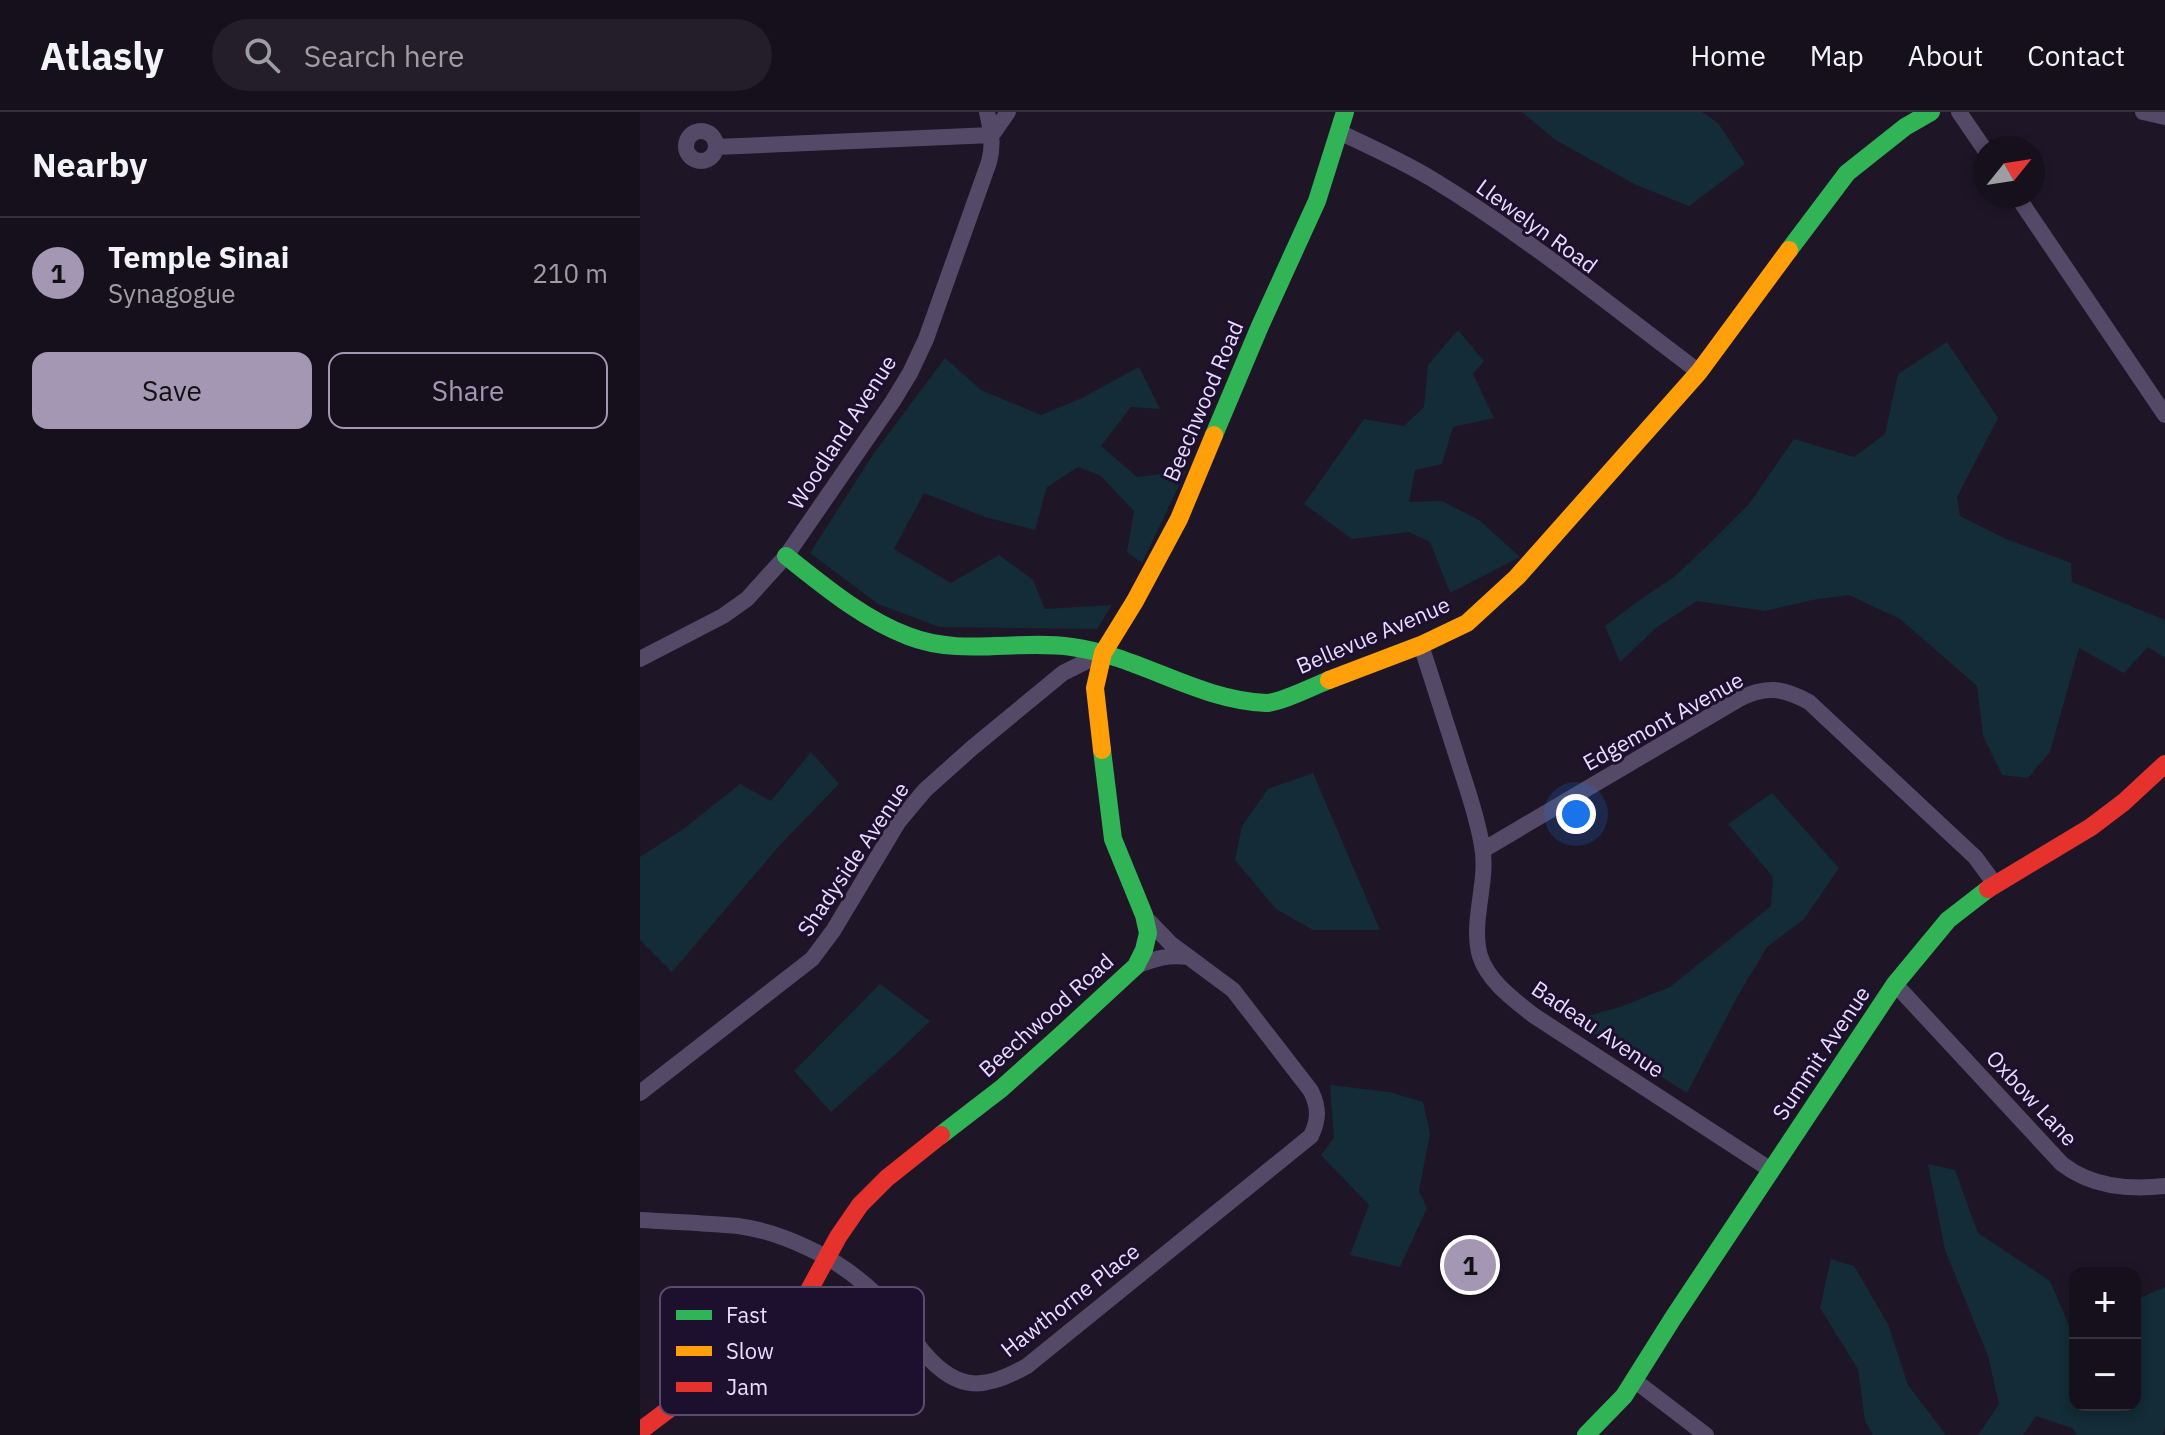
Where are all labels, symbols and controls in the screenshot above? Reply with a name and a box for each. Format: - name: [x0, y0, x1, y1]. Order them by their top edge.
- search box: [212, 19, 772, 91]
- text: Atlasly: [40, 31, 164, 80]
- icon: search: [240, 33, 284, 77]
- text: Search here: [304, 36, 465, 75]
- text: Home: [1690, 37, 1766, 74]
- text: Map: [1810, 37, 1864, 74]
- text: About: [1908, 37, 1983, 74]
- text: Contact: [2027, 37, 2125, 74]
- north arrow: [1973, 136, 2045, 208]
- text: Nearby: [32, 142, 147, 186]
- street label: Llewelyn Road: [1471, 172, 1604, 279]
- text: Temple Sinai: [108, 237, 289, 276]
- text: 1: [50, 256, 66, 290]
- text: 210 m: [532, 256, 608, 290]
- text: Synagogue: [108, 276, 236, 310]
- street label: Beechwood Road: [1156, 316, 1249, 486]
- street label: Woodland Avenue: [781, 349, 902, 514]
- button: Save: [32, 352, 312, 429]
- button: Share: [328, 352, 608, 429]
- street label: Bellevue Avenue: [1292, 589, 1454, 680]
- street label: Edgemont Avenue: [1577, 664, 1748, 777]
- street label: Shadyside Avenue: [790, 776, 915, 942]
- your location: [1556, 794, 1596, 834]
- street label: Beechwood Road: [972, 946, 1119, 1083]
- street label: Badeau Avenue: [1526, 974, 1670, 1084]
- street label: Summit Avenue: [1765, 980, 1876, 1125]
- street label: Oxbow Lane: [1980, 1043, 2084, 1152]
- pin: 1: [1444, 1235, 1496, 1295]
- street label: Hawthorne Place: [994, 1236, 1145, 1363]
- map controls: [2069, 1267, 2141, 1411]
- button: +: [2069, 1267, 2141, 1339]
- legend: [660, 1287, 924, 1415]
- text: Fast: [726, 1300, 767, 1329]
- text: Slow: [726, 1336, 774, 1365]
- button: −: [2069, 1339, 2141, 1411]
- text: Jam: [726, 1372, 768, 1401]

